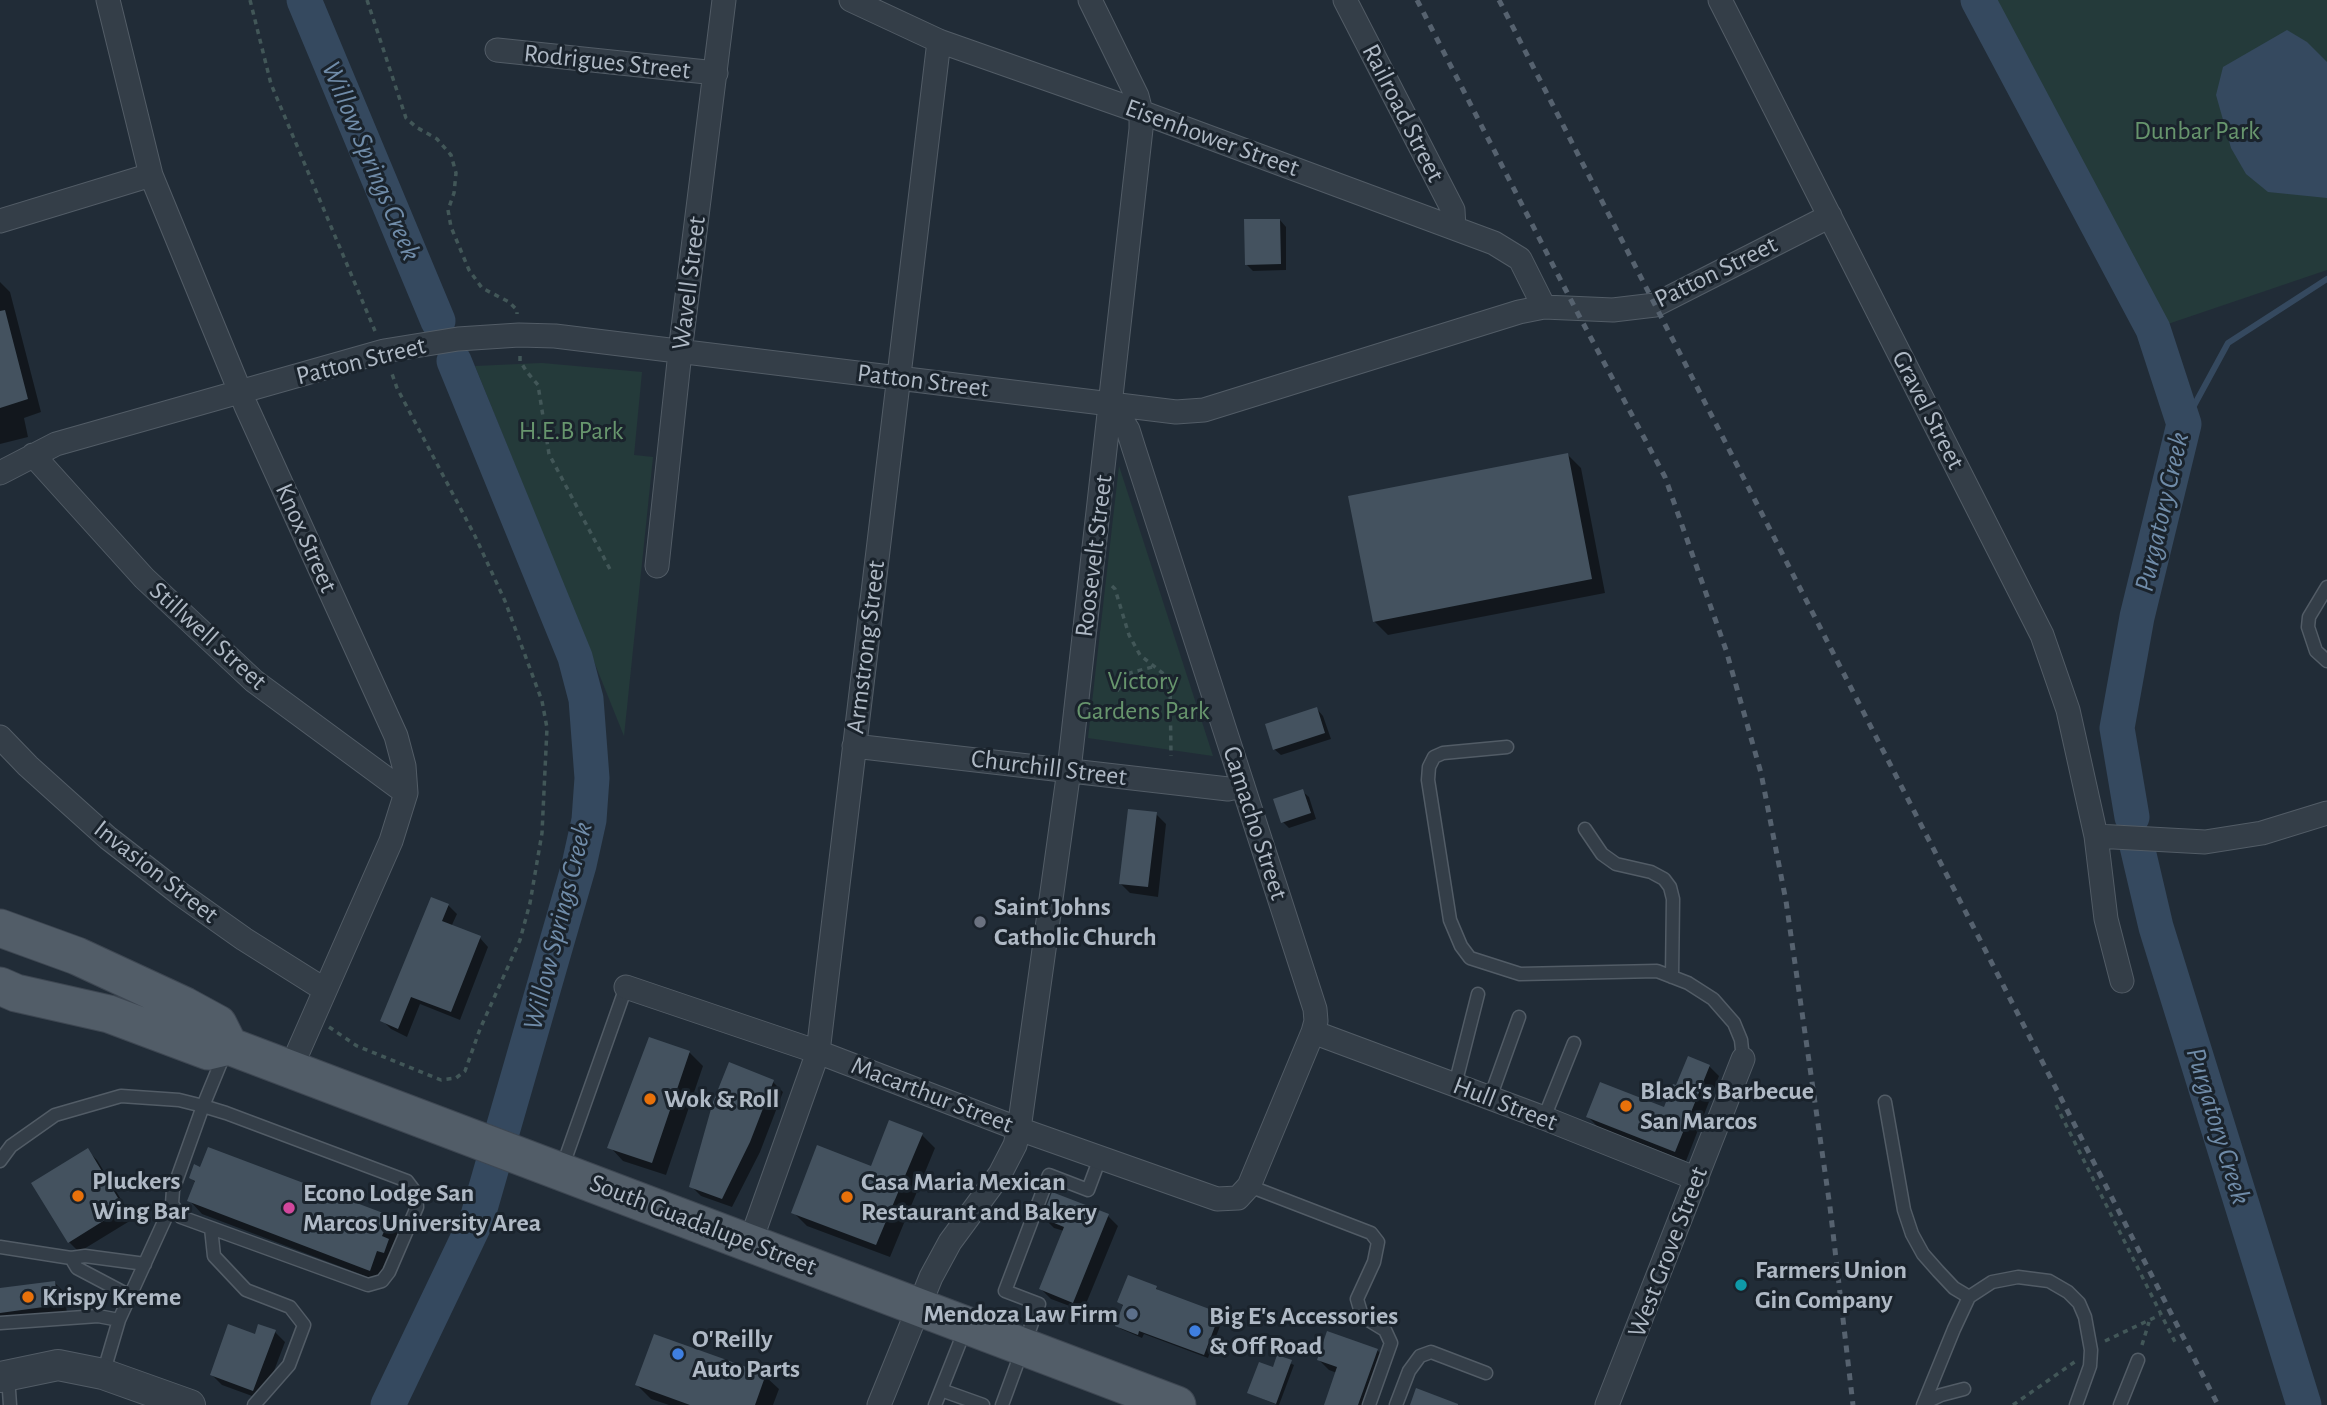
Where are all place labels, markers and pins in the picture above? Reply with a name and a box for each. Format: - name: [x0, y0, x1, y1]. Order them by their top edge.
- place label: Saint Johns Catholic Church: [994, 891, 1157, 953]
- marker: Saint Johns Catholic Church: [972, 914, 988, 930]
- place label: Black's Barbecue San Marcos: [1640, 1075, 1814, 1136]
- place label: Wok & Roll: [664, 1083, 779, 1115]
- marker: Wok & Roll: [642, 1091, 658, 1107]
- marker: Black's Barbecue San Marcos: [1618, 1098, 1634, 1114]
- place label: Pluckers Wing Bar: [92, 1165, 189, 1226]
- place label: Casa Maria Mexican Restaurant and Bakery: [861, 1166, 1097, 1228]
- place label: Econo Lodge San Marcos University Area: [303, 1177, 541, 1238]
- marker: Pluckers Wing Bar: [70, 1188, 86, 1204]
- marker: Casa Maria Mexican Restaurant and Bakery: [839, 1189, 855, 1205]
- marker: Econo Lodge San Marcos University Area: [281, 1200, 297, 1216]
- place label: Farmers Union Gin Company: [1755, 1254, 1907, 1316]
- marker: Farmers Union Gin Company: [1733, 1277, 1749, 1293]
- place label: Krispy Kreme: [42, 1281, 181, 1313]
- marker: Krispy Kreme: [20, 1289, 36, 1305]
- place label: Mendoza Law Firm: [924, 1298, 1118, 1330]
- place label: Big E's Accessories & Off Road: [1209, 1300, 1398, 1362]
- marker: Mendoza Law Firm: [1124, 1306, 1140, 1322]
- place label: O'Reilly Auto Parts: [692, 1323, 800, 1384]
- marker: Big E's Accessories & Off Road: [1187, 1323, 1203, 1339]
- marker: O'Reilly Auto Parts: [670, 1346, 686, 1362]

